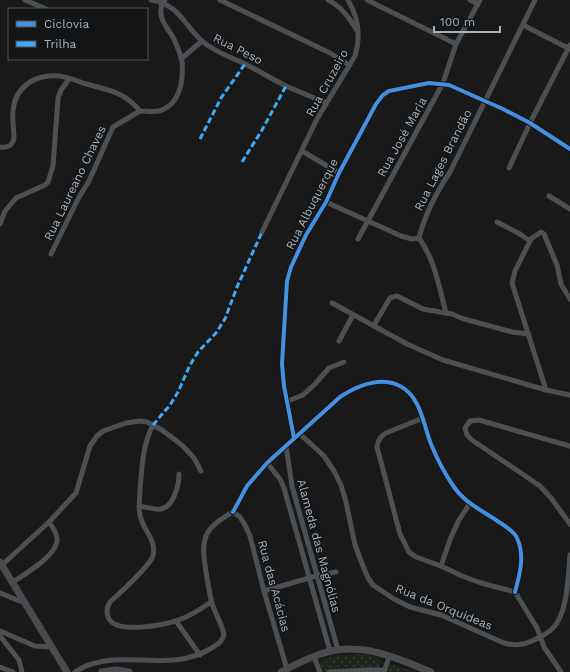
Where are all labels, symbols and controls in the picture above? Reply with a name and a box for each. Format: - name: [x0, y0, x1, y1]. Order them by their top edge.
- legend: [8, 8, 148, 60]
- scale bar: [434, 8, 500, 34]
- text: 100 m: [440, 15, 475, 29]
- text: Ciclovia: [44, 17, 89, 31]
- street label: Rua Peso: [211, 31, 265, 67]
- text: Trilha: [44, 37, 77, 51]
- street label: Rua Cruzeiro: [303, 47, 351, 119]
- street label: Rua José Maria: [374, 95, 430, 179]
- street label: Rua Lages Brandão: [411, 107, 475, 213]
- street label: Rua Laureano Chaves: [41, 123, 109, 243]
- street label: Rua Albuquerque: [283, 156, 341, 252]
- street label: Alameda das Magnólias: [294, 478, 344, 614]
- street label: Rua das Acácias: [255, 539, 293, 633]
- street label: Rua da Orquideas: [393, 581, 495, 633]

